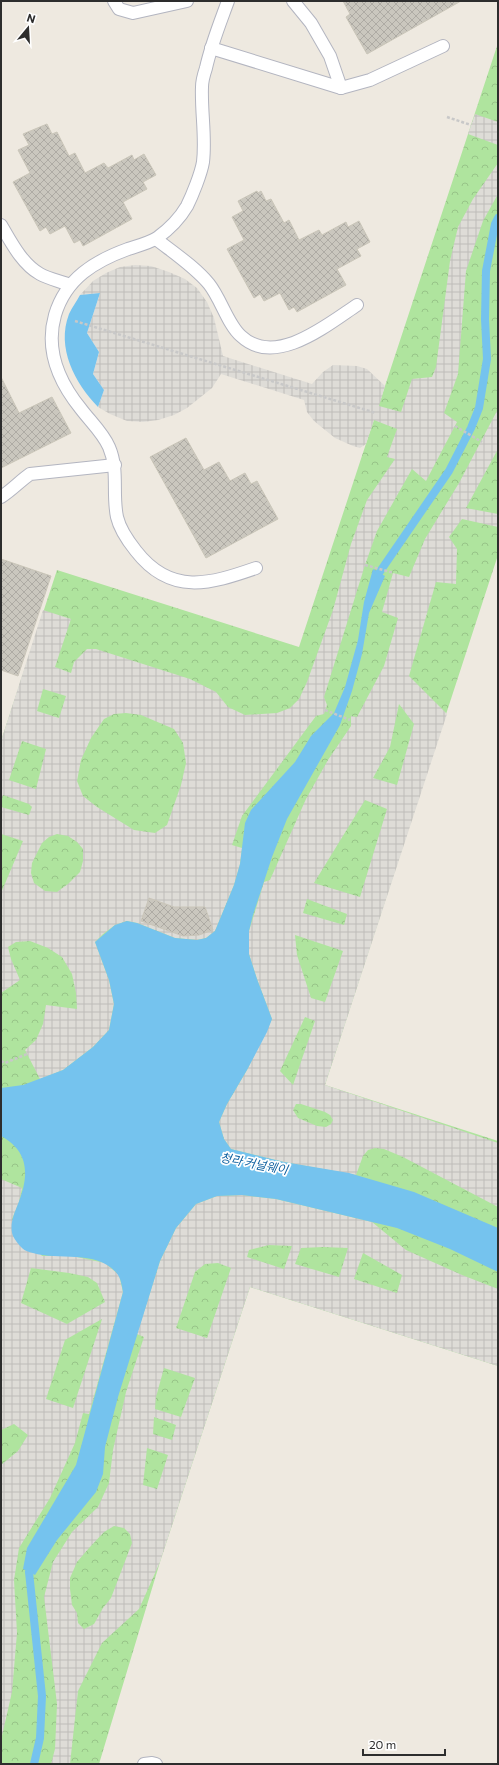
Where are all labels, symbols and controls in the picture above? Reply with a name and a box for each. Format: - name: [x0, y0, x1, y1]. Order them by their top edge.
- north arrow: [8, 8, 48, 48]
- text: N: [25, 11, 37, 25]
- water label: 청라 커널웨이: [219, 1150, 290, 1177]
- scale bar: [363, 1731, 445, 1757]
- text: 20 m: [369, 1737, 396, 1751]

